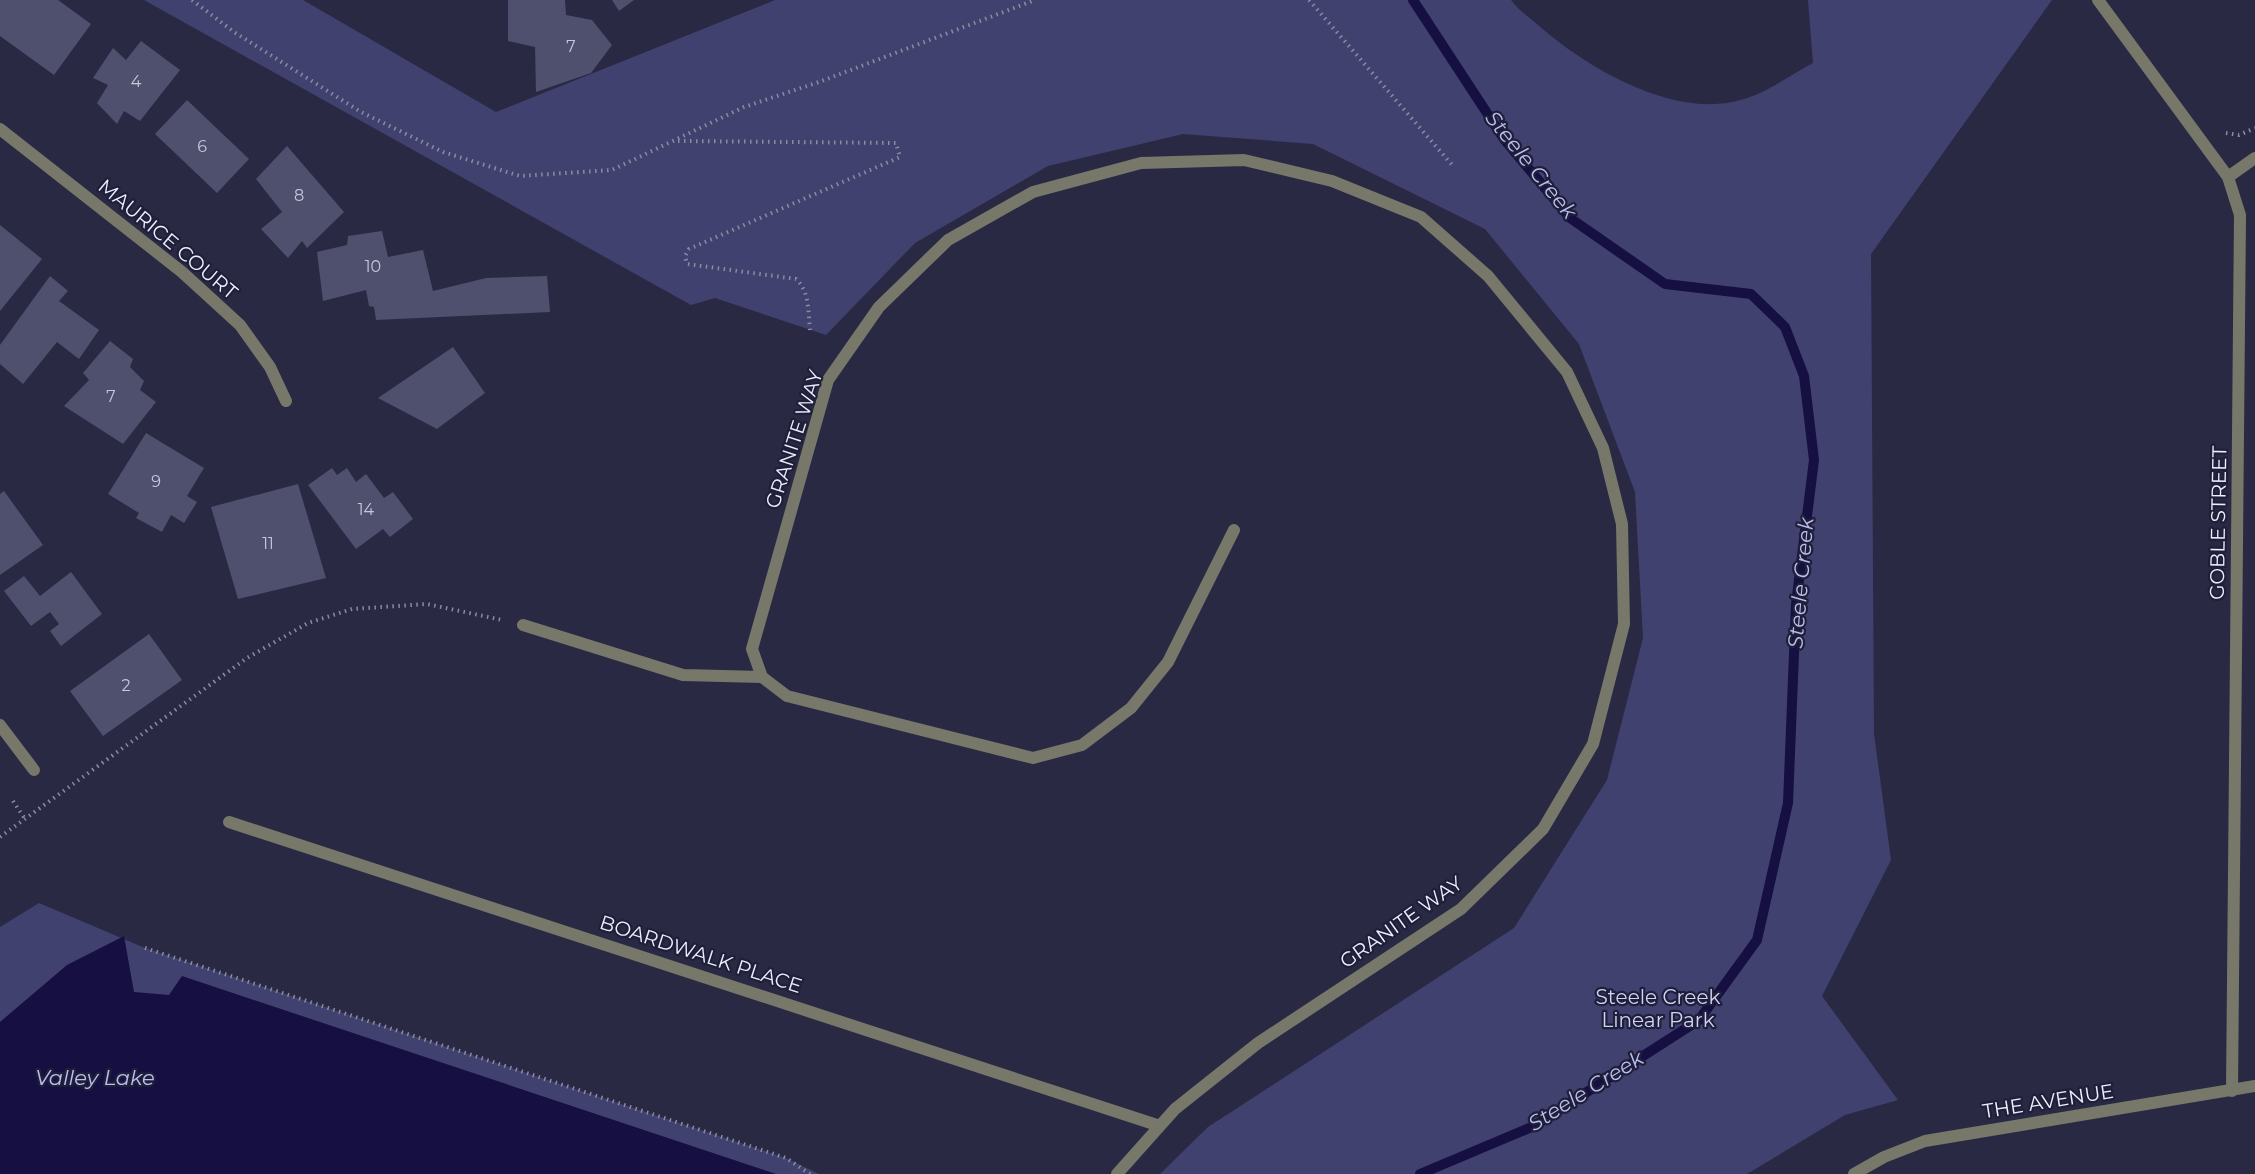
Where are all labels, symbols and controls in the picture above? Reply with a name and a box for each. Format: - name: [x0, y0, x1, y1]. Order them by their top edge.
- house number: 7: [566, 37, 576, 56]
- house number: 4: [131, 72, 142, 91]
- water label: Steele Creek: [1480, 106, 1583, 225]
- house number: 6: [197, 137, 207, 156]
- street label: MAURICE COURT: [94, 174, 243, 304]
- house number: 8: [294, 186, 304, 205]
- house number: 10: [365, 257, 381, 276]
- street label: GRANITE WAY: [760, 366, 828, 511]
- house number: 7: [106, 387, 116, 406]
- street label: GOBLE STREET: [2205, 445, 2231, 600]
- house number: 9: [151, 472, 161, 491]
- house number: 14: [358, 500, 375, 519]
- water label: Steele Creek: [1782, 515, 1819, 649]
- house number: 11: [262, 534, 274, 553]
- house number: 2: [121, 676, 131, 695]
- street label: GRANITE WAY: [1335, 871, 1467, 973]
- street label: BOARDWALK PLACE: [597, 910, 805, 998]
- park label: Steele Creek Linear Park: [1596, 985, 1721, 1032]
- water label: Steele Creek: [1523, 1044, 1649, 1136]
- water label: Valley Lake: [35, 1065, 155, 1090]
- street label: THE AVENUE: [1981, 1079, 2115, 1123]

